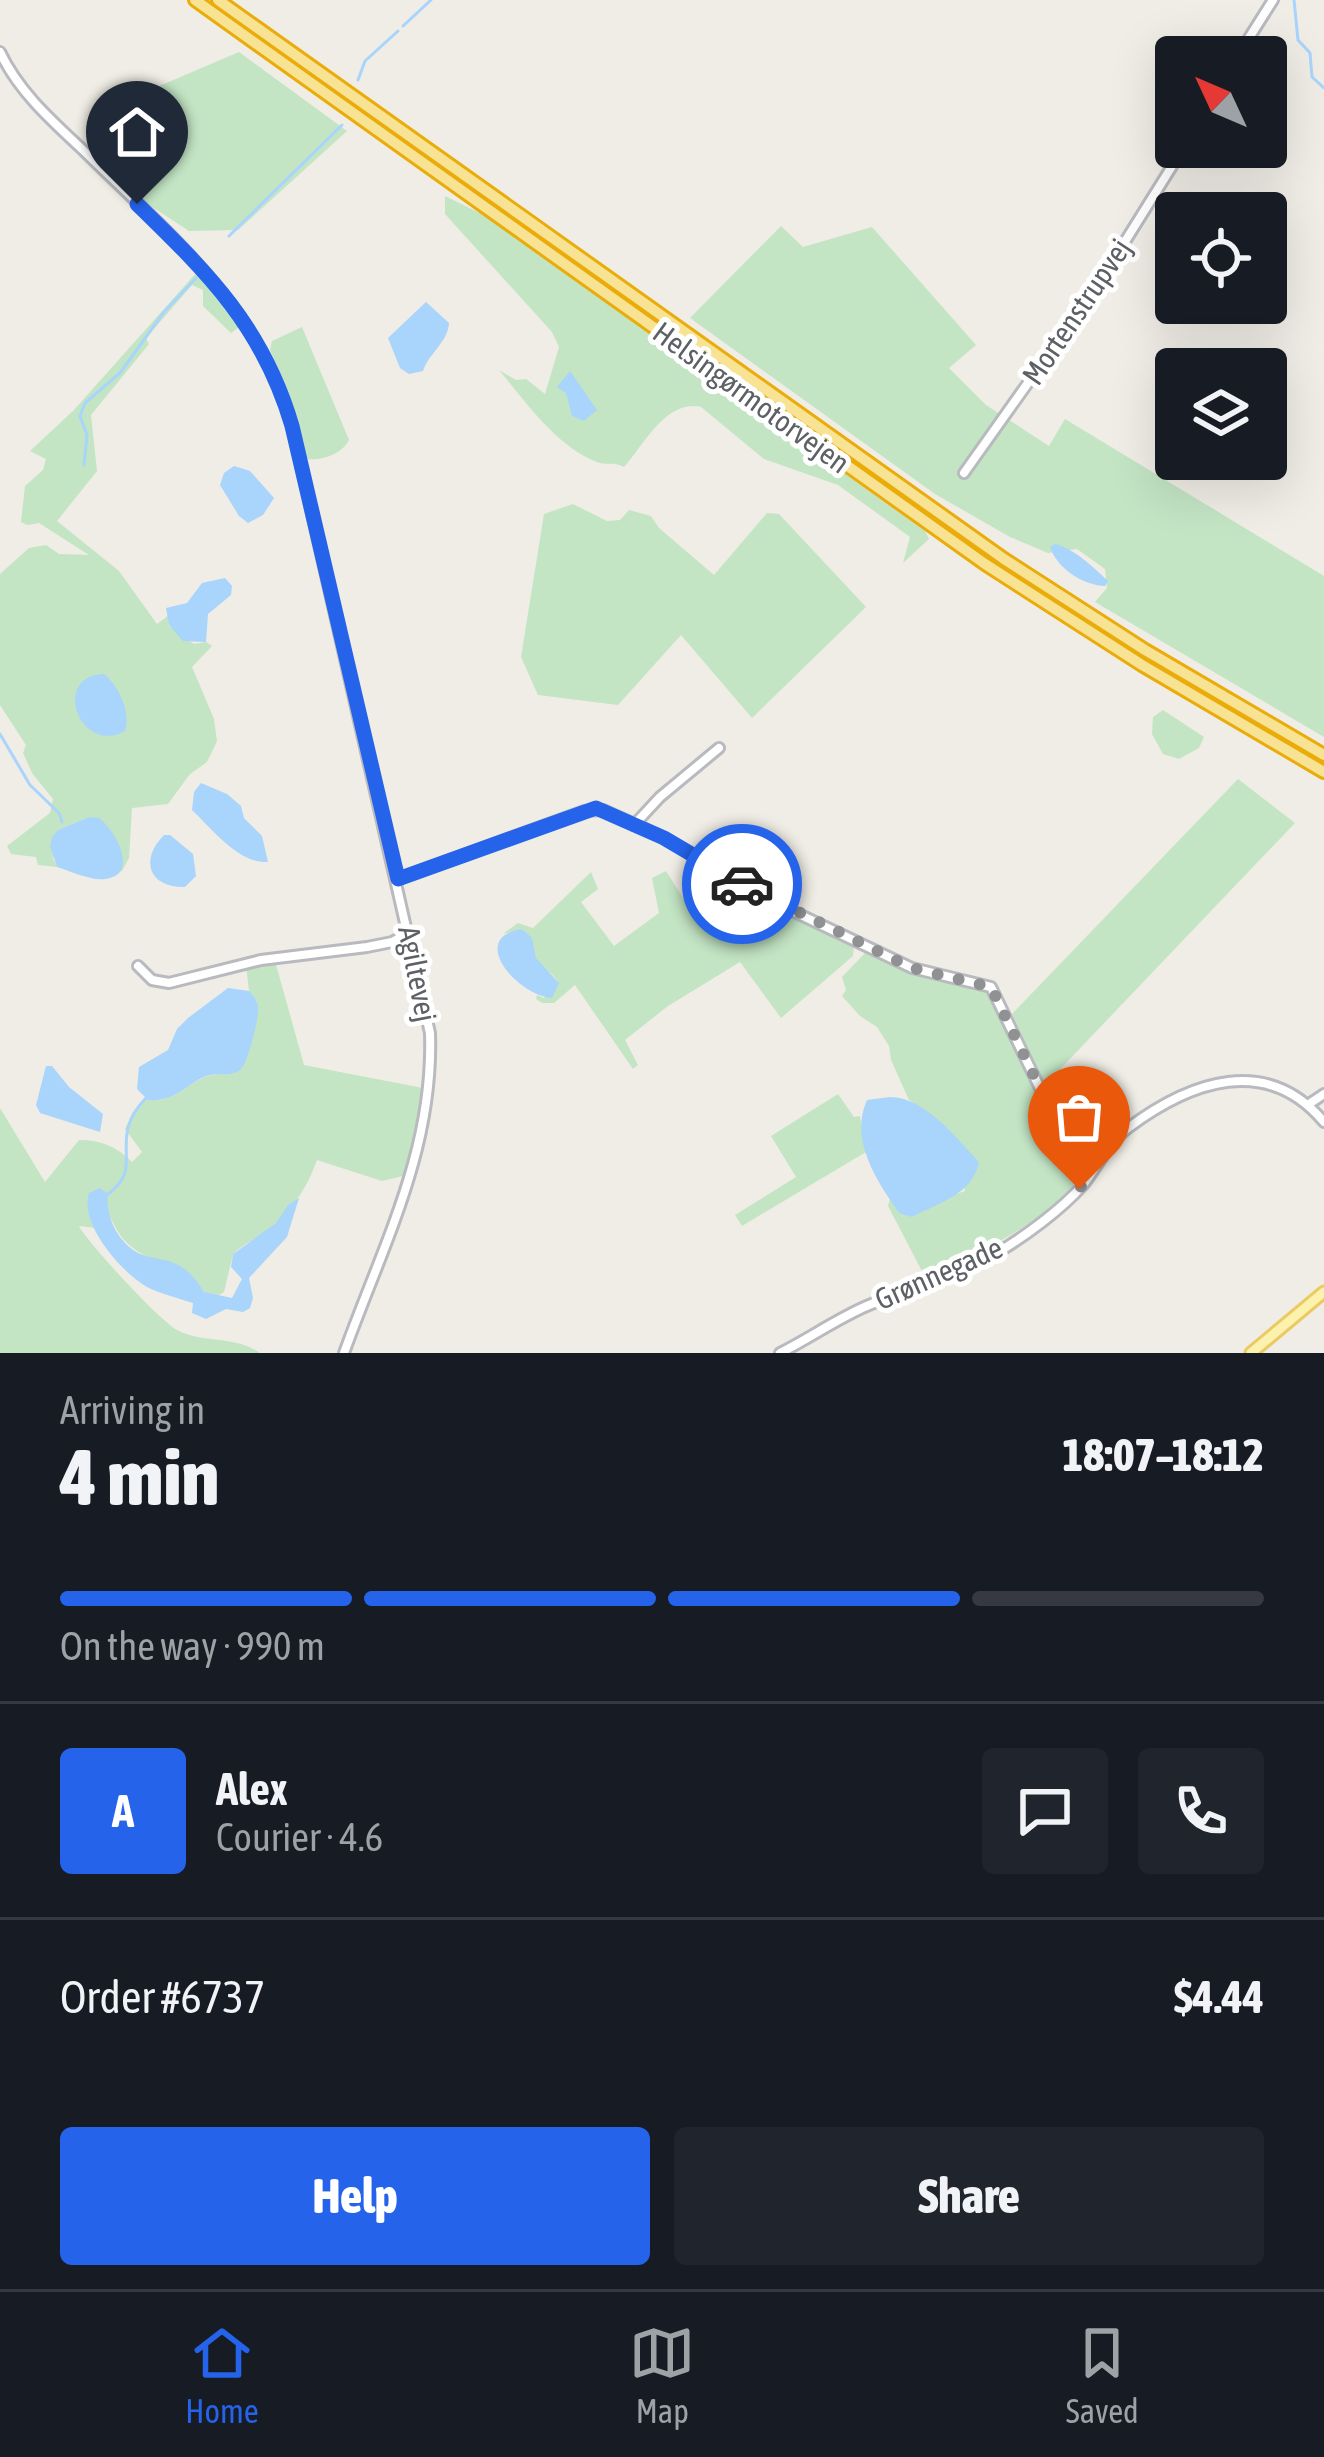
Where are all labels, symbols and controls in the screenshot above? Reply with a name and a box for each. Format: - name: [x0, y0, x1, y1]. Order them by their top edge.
- north arrow: [1155, 36, 1287, 168]
- map controls: [1155, 36, 1287, 480]
- pin: [86, 81, 188, 204]
- icon: home: [104, 99, 170, 165]
- button: locate: [1155, 192, 1287, 324]
- street label: Mortenstrupvej: [1015, 232, 1137, 391]
- street label: Helsingørmotorvejen: [647, 315, 856, 480]
- button: layers: [1155, 348, 1287, 480]
- courier: [682, 824, 802, 944]
- icon: car: [709, 851, 775, 917]
- street label: Agiltevej: [392, 923, 444, 1025]
- pin: [1028, 1066, 1130, 1189]
- icon: bag: [1046, 1084, 1112, 1150]
- street label: Grønnegade: [870, 1230, 1007, 1316]
- text: Arriving in: [60, 1388, 205, 1432]
- text: 18:07–18:12: [1062, 1429, 1264, 1481]
- text: 4 min: [60, 1432, 219, 1522]
- text: On the way · 990 m: [60, 1624, 325, 1668]
- button: chat: [982, 1748, 1108, 1874]
- button: phone: [1138, 1748, 1264, 1874]
- text: Alex: [216, 1763, 288, 1815]
- text: A: [112, 1785, 134, 1837]
- text: Courier · 4.6: [216, 1815, 383, 1859]
- text: Order #6737: [60, 1971, 265, 2023]
- text: $4.44: [1174, 1971, 1264, 2023]
- button: Help: [60, 2127, 650, 2265]
- button: Share: [674, 2127, 1264, 2265]
- tab: Home: [185, 2320, 259, 2430]
- tab: Map: [629, 2320, 695, 2430]
- tab: Saved: [1066, 2320, 1139, 2430]

